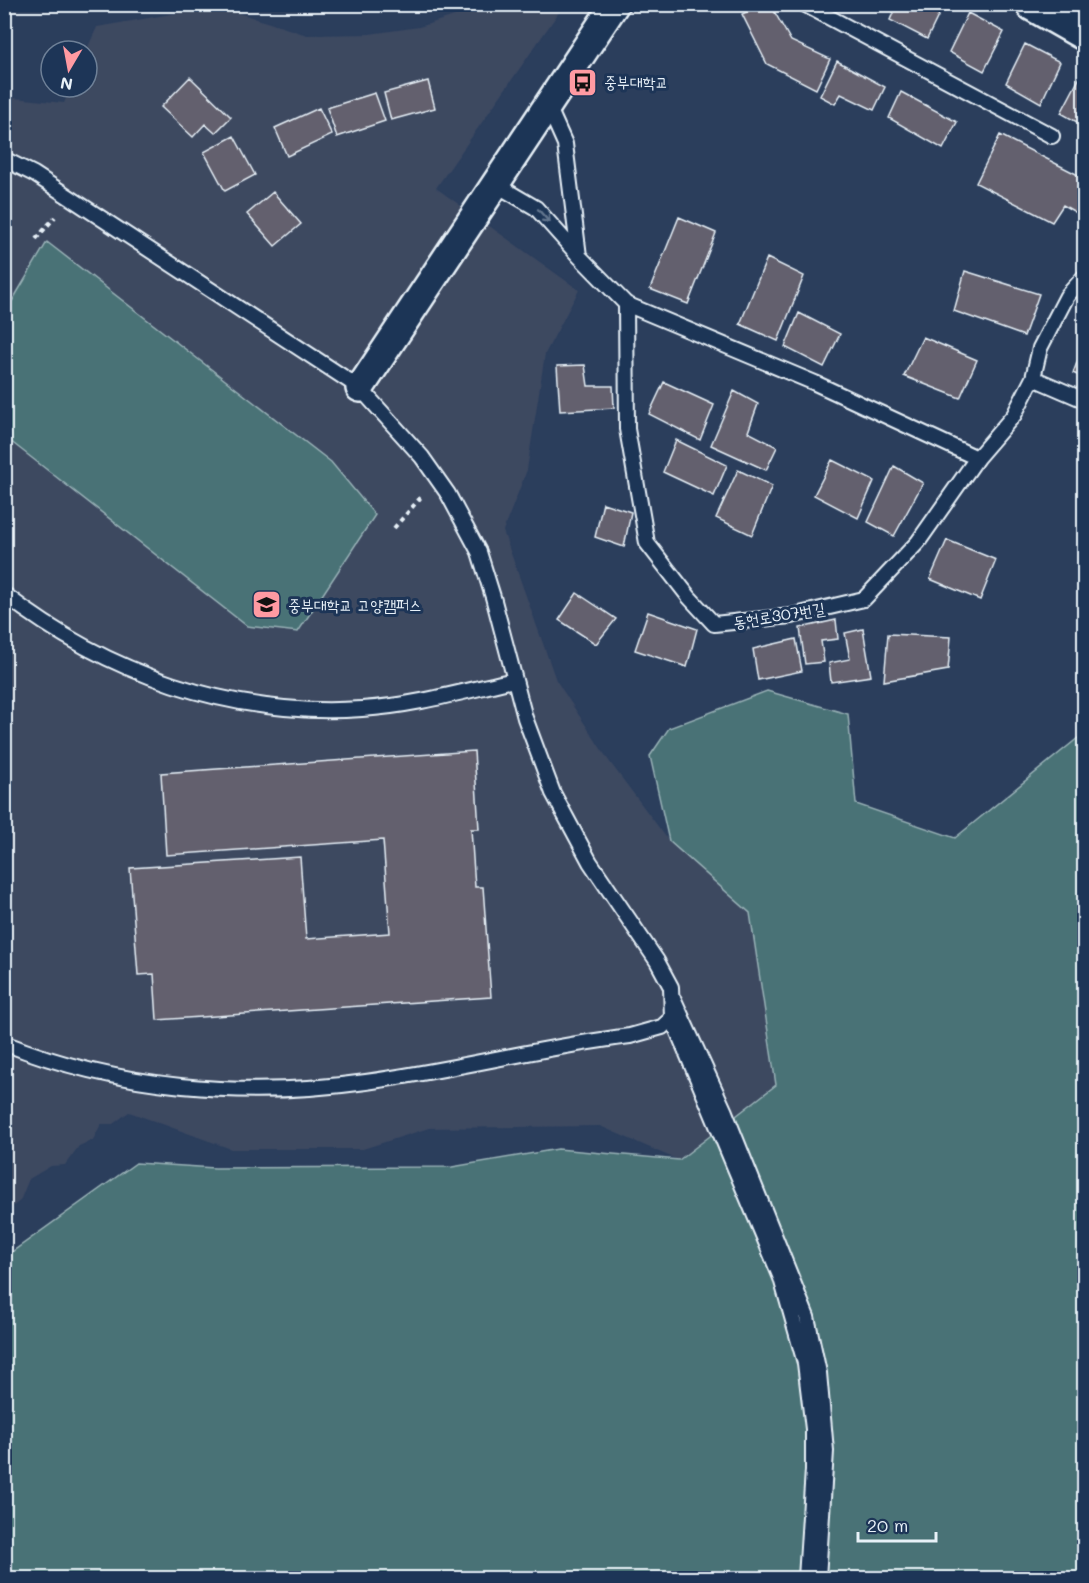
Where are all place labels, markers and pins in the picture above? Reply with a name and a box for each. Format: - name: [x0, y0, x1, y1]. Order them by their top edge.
- bus stop icon: 중부대학교: [567, 66, 599, 98]
- place label: 중부대학교: [604, 71, 668, 92]
- school or university icon: 중부대학교 고양캠퍼스: [251, 589, 283, 621]
- place label: 중부대학교 고양캠퍼스: [288, 594, 422, 615]

